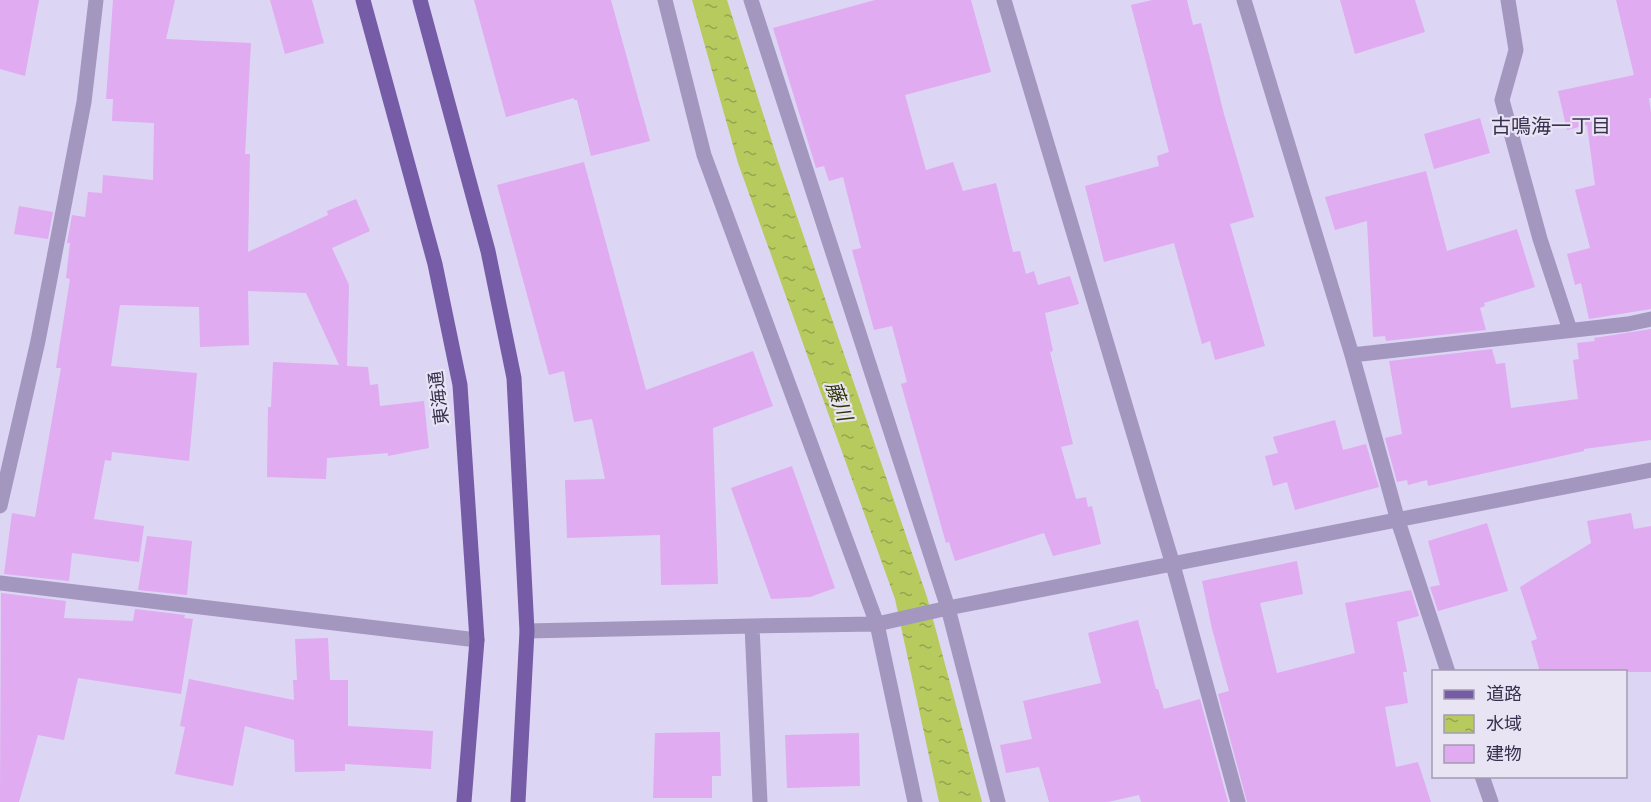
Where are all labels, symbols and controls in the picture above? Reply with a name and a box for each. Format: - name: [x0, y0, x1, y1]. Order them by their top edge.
- district label: 古鳴海一丁目: [1491, 114, 1611, 138]
- street label: 東海通: [425, 370, 453, 426]
- water label: 藤川: [821, 378, 858, 426]
- legend: [1432, 670, 1627, 778]
- text: 道路: [1486, 683, 1522, 705]
- text: 水域: [1486, 713, 1522, 735]
- text: 建物: [1486, 743, 1522, 765]

